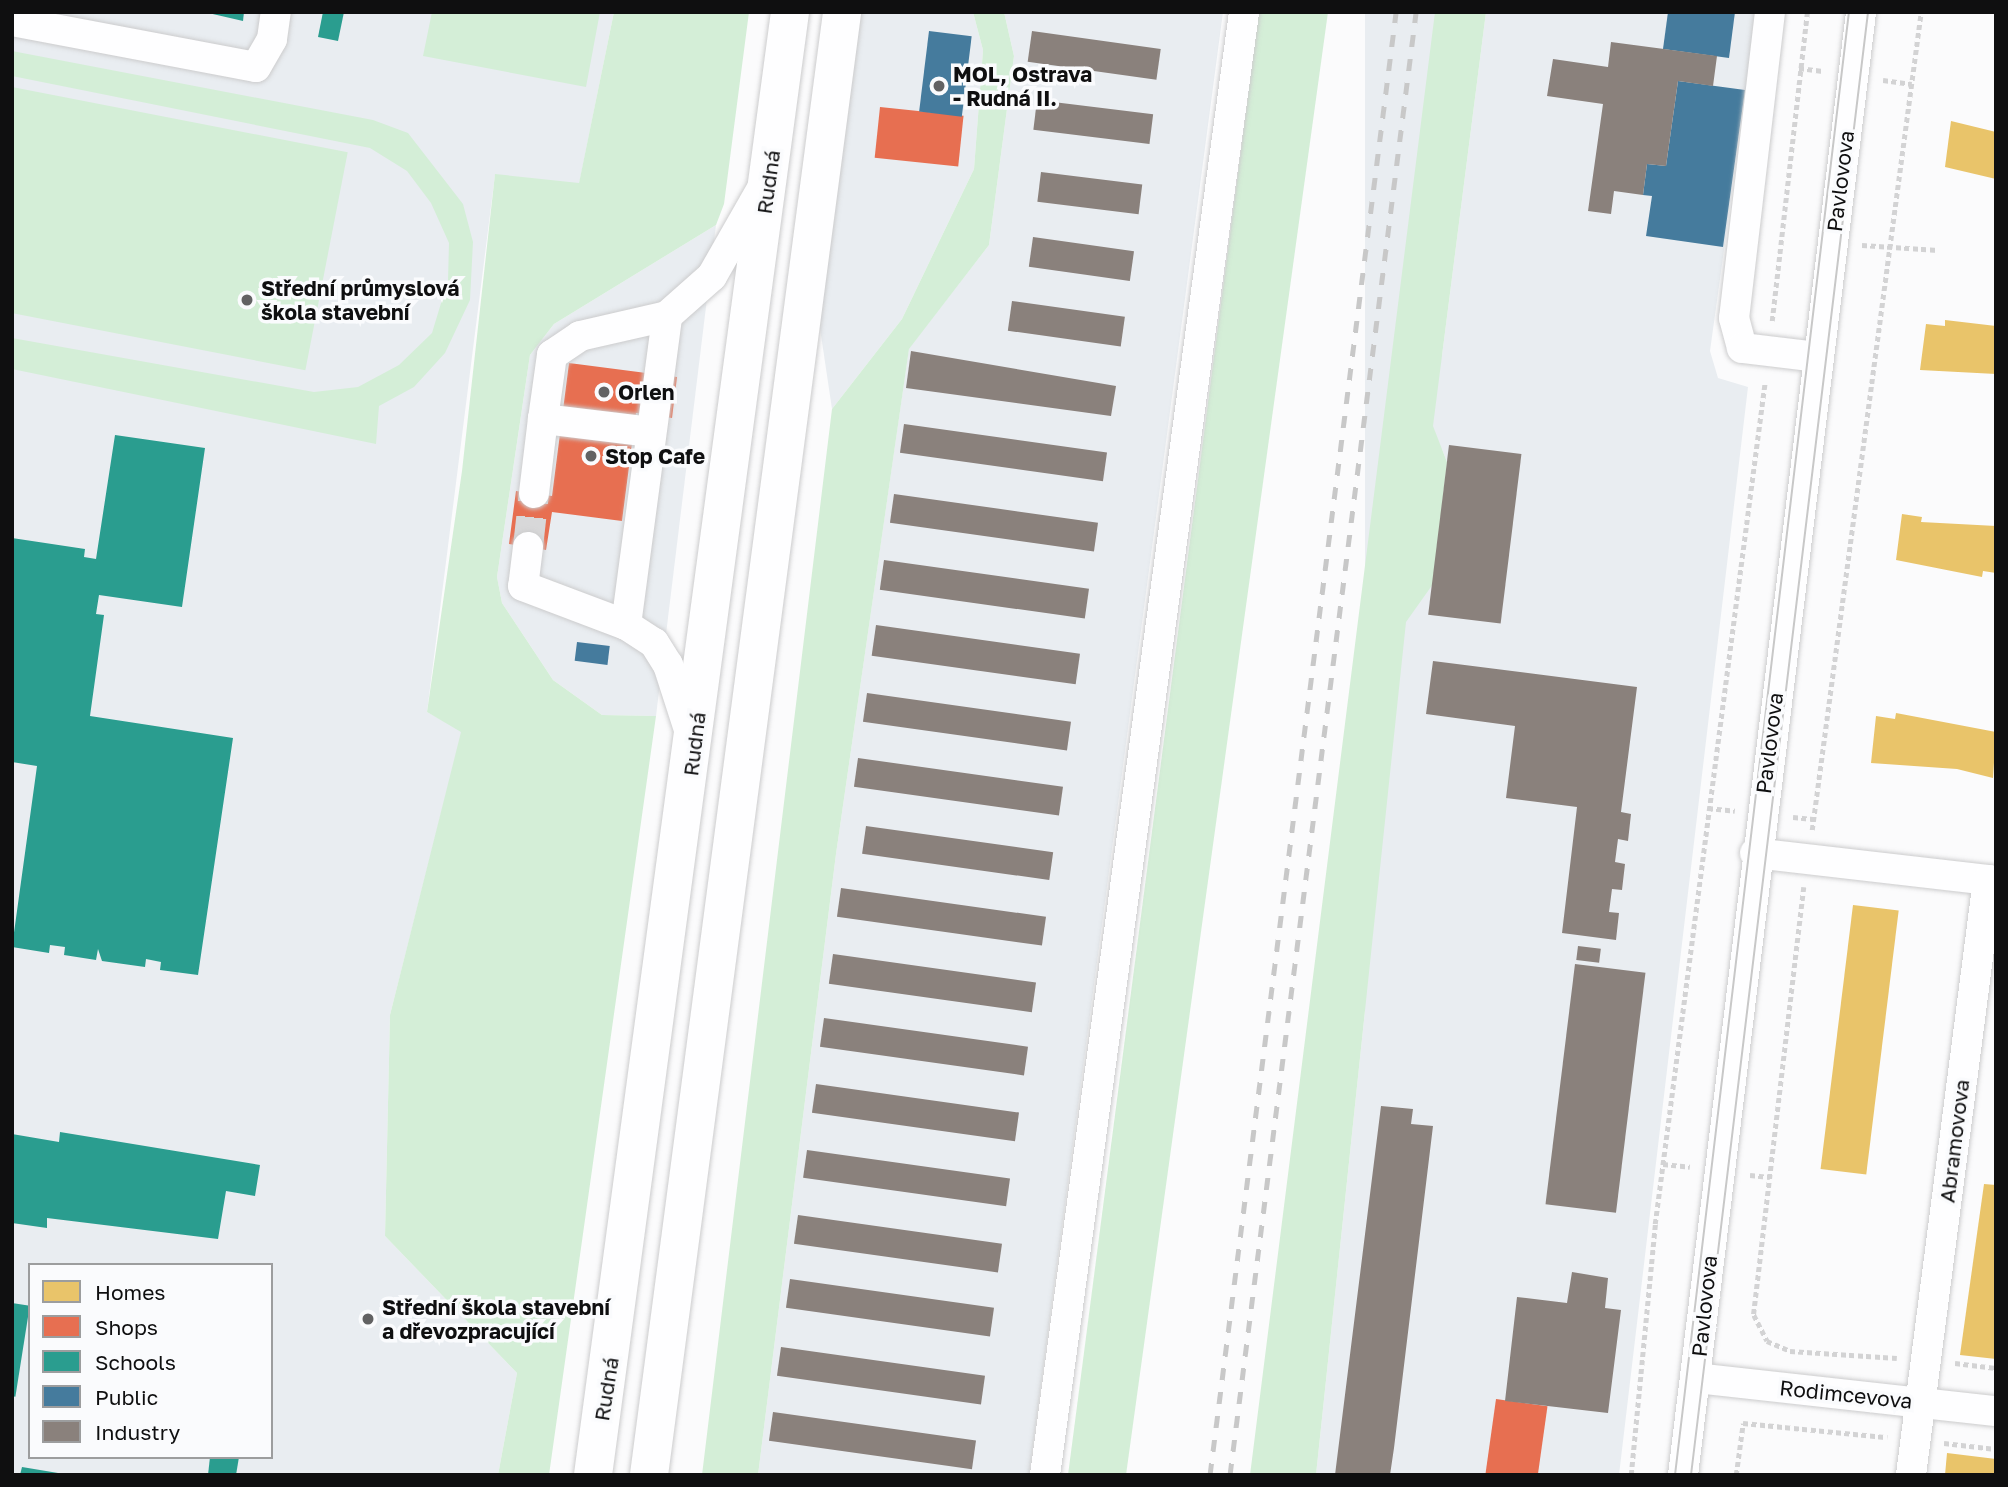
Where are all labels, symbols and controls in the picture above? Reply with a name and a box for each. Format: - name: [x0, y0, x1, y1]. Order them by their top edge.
- place label: MOL, Ostrava - Rudná II.: [953, 61, 1092, 111]
- marker: MOL, Ostrava - Rudná II.: [931, 78, 947, 94]
- street label: Pavlovova: [1821, 129, 1859, 233]
- street label: Rudná: [751, 148, 785, 216]
- place label: Střední průmyslová škola stavební: [261, 275, 459, 325]
- marker: Střední průmyslová škola stavební: [239, 292, 255, 308]
- place label: Orlen: [618, 379, 674, 405]
- marker: Orlen: [596, 384, 612, 400]
- place label: Stop Cafe: [605, 443, 705, 469]
- marker: Stop Cafe: [583, 448, 599, 464]
- street label: Pavlovova: [1750, 691, 1788, 795]
- street label: Rudná: [678, 711, 710, 777]
- street label: Abramovova: [1934, 1078, 1974, 1204]
- street label: Pavlovova: [1686, 1254, 1722, 1358]
- legend: [28, 1263, 273, 1459]
- text: Homes: [95, 1279, 165, 1305]
- place label: Střední škola stavební a dřevozpracující: [382, 1294, 610, 1344]
- marker: Střední škola stavební a dřevozpracující: [360, 1311, 376, 1327]
- text: Shops: [95, 1314, 158, 1340]
- text: Schools: [95, 1349, 176, 1375]
- street label: Rudná: [589, 1355, 623, 1423]
- street label: Rodimcevova: [1778, 1374, 1914, 1414]
- text: Public: [95, 1384, 158, 1410]
- text: Industry: [95, 1419, 180, 1445]

